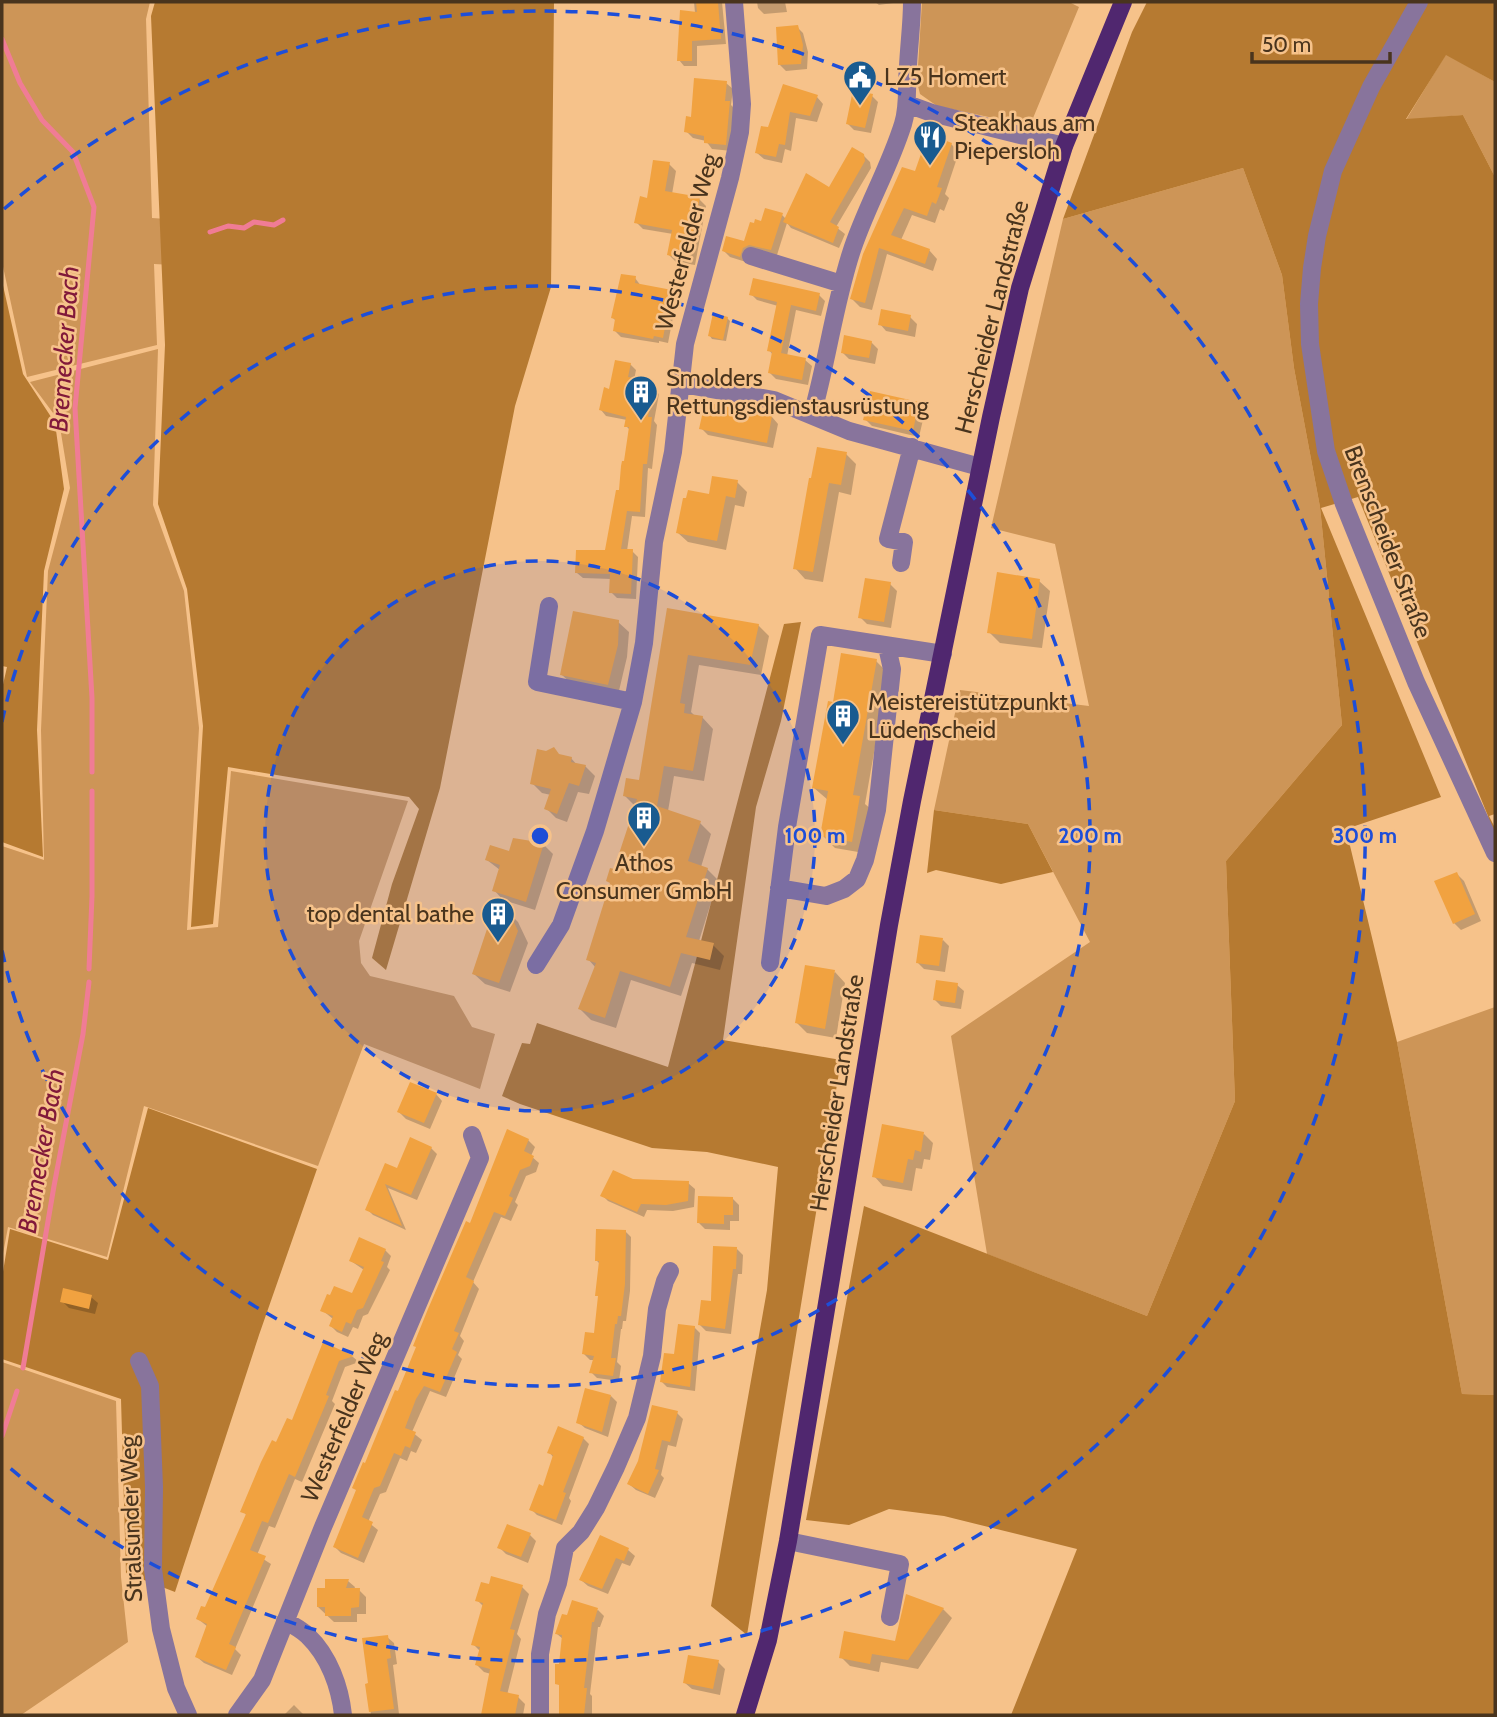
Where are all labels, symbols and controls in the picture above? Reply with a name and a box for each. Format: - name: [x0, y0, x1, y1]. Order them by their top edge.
- scale bar: [1252, 21, 1390, 65]
- text: 50 m: [1262, 32, 1311, 57]
- public building icon: LZ5 Homert: [841, 58, 879, 107]
- place label: LZ5 Homert: [884, 62, 1006, 91]
- place label: Steakhaus am Piepersloh: [954, 108, 1095, 165]
- restaurant icon: Steakhaus am Piepersloh: [911, 118, 949, 167]
- street label: Westerfelder Weg: [649, 149, 724, 334]
- street label: Herscheider Landstraße: [948, 197, 1035, 437]
- water label: Bremecker Bach: [42, 265, 86, 433]
- place label: Smolders Rettungsdienstausrüstung: [666, 363, 930, 420]
- building icon: Smolders Rettungsdienstausrüstung: [622, 373, 660, 422]
- street label: Brenscheider Straße: [1338, 442, 1438, 642]
- place label: Meistereistützpunkt Lüdenscheid: [868, 687, 1068, 744]
- building icon: Meistereistützpunkt Lüdenscheid: [824, 697, 862, 746]
- building icon: Athos Consumer GmbH: [625, 799, 663, 848]
- text: 100 m: [785, 823, 845, 848]
- text: 200 m: [1058, 823, 1122, 848]
- text: 300 m: [1333, 823, 1397, 848]
- centre of rings: [528, 824, 552, 848]
- place label: Athos Consumer GmbH: [556, 848, 732, 905]
- building icon: top dental bathe: [479, 895, 517, 944]
- place label: top dental bathe: [307, 899, 474, 928]
- street label: Herscheider Landstraße: [803, 972, 870, 1213]
- water label: Bremecker Bach: [11, 1066, 71, 1236]
- street label: Westerfelder Weg: [295, 1326, 393, 1506]
- street label: Stralsunder Weg: [113, 1434, 148, 1603]

